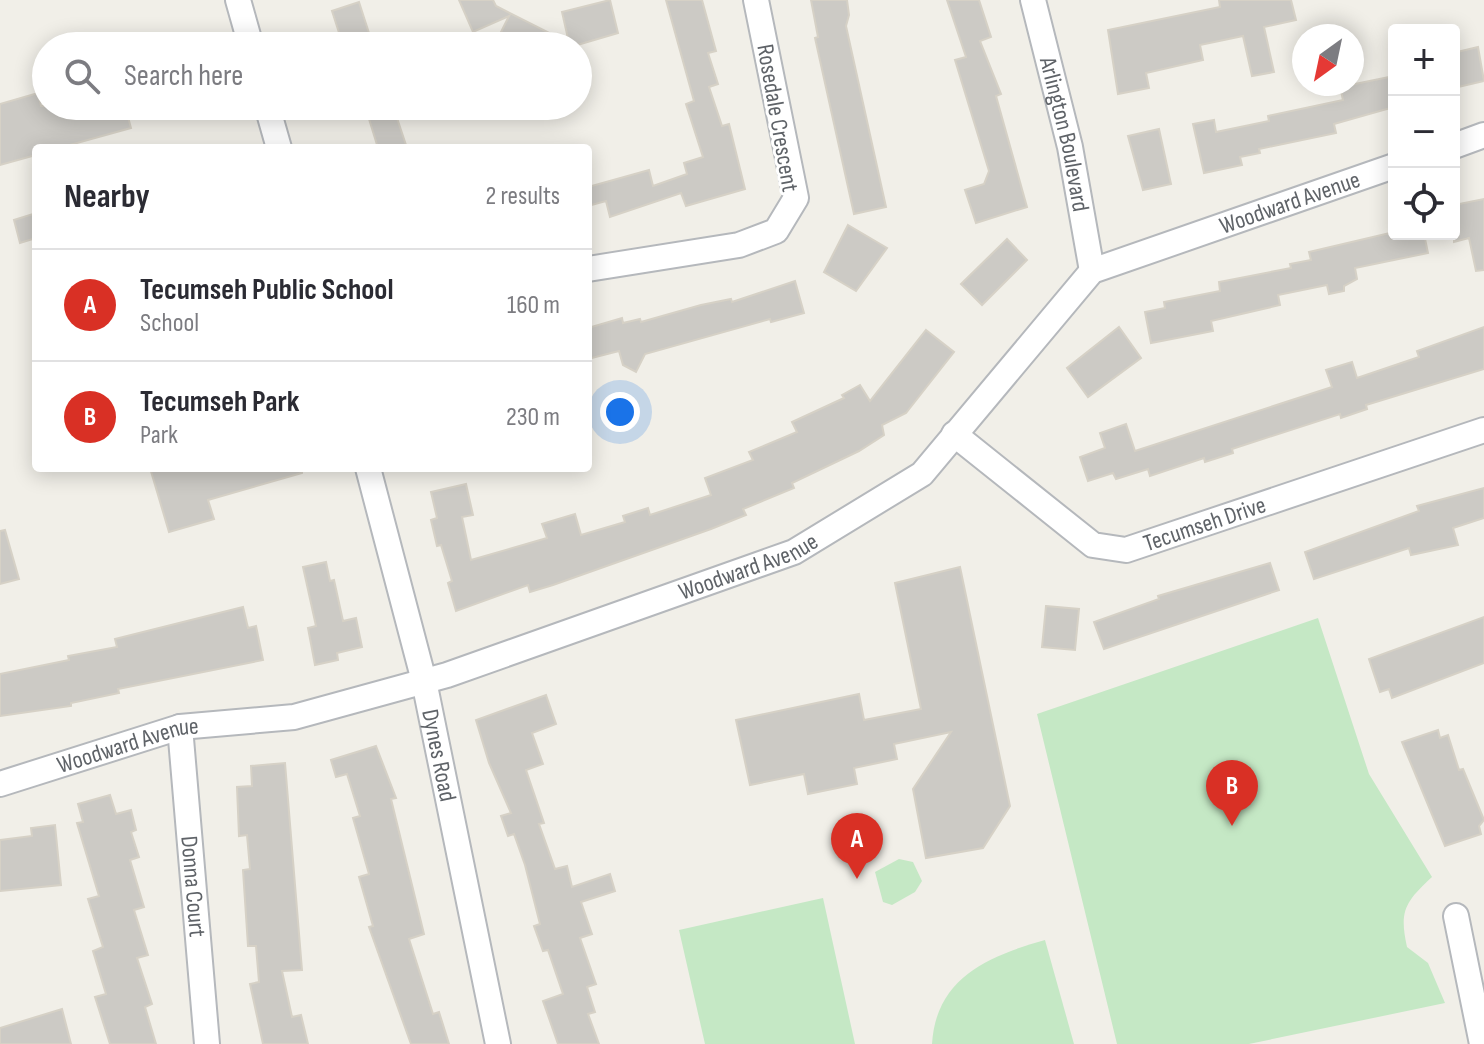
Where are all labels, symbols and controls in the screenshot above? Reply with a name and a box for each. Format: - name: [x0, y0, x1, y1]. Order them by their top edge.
- north arrow: [1292, 24, 1364, 96]
- map controls: [1388, 24, 1460, 240]
- button: +: [1388, 24, 1460, 96]
- search box: [32, 32, 592, 120]
- street label: Rosedale Crescent: [750, 42, 805, 194]
- street label: Arlington Boulevard: [1033, 53, 1095, 214]
- icon: search: [60, 54, 104, 98]
- text: Search here: [124, 58, 243, 94]
- button: −: [1388, 96, 1460, 168]
- street label: Woodward Avenue: [1216, 165, 1364, 241]
- button: locate: [1388, 168, 1460, 240]
- text: Nearby: [64, 176, 150, 217]
- text: 2 results: [486, 181, 560, 212]
- text: Tecumseh Public School: [140, 272, 393, 308]
- text: A: [84, 290, 96, 321]
- text: 160 m: [507, 290, 560, 321]
- text: School: [140, 308, 199, 339]
- text: Tecumseh Park: [140, 384, 300, 420]
- your location: [600, 392, 640, 432]
- text: B: [84, 402, 96, 433]
- text: 230 m: [506, 402, 560, 433]
- text: Park: [140, 420, 178, 451]
- street label: Tecumseh Drive: [1140, 490, 1270, 558]
- street label: Woodward Avenue: [675, 527, 823, 607]
- street label: Dynes Road: [415, 707, 462, 804]
- street label: Woodward Avenue: [54, 711, 200, 780]
- pin: B: [1206, 760, 1258, 826]
- pin: A: [831, 813, 883, 879]
- street label: Donna Court: [174, 835, 212, 938]

